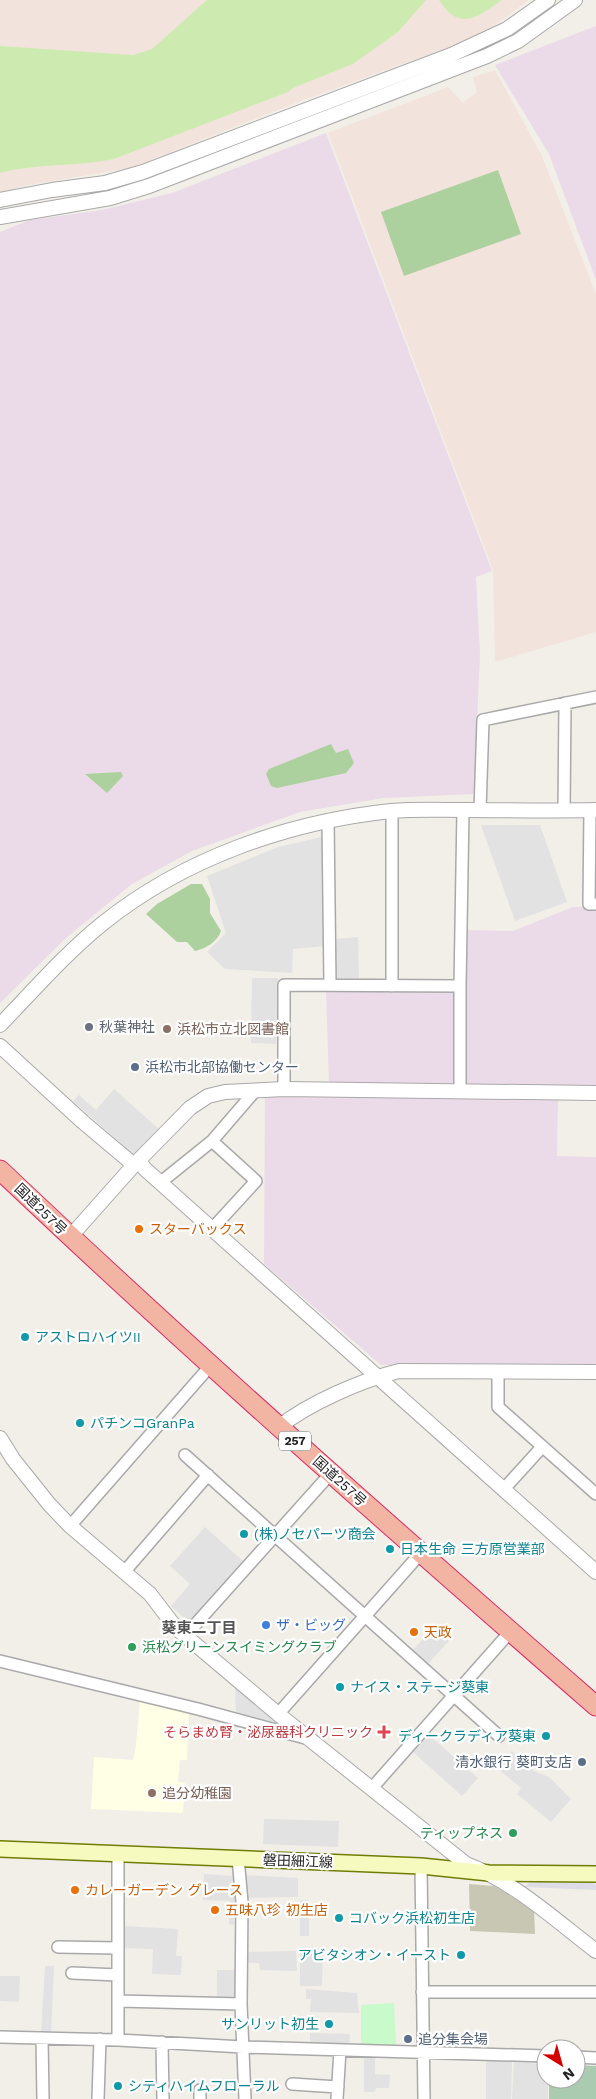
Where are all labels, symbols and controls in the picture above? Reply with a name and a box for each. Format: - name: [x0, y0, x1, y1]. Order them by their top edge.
- place label: 秋葉神社: [99, 1019, 155, 1035]
- marker: 秋葉神社: [83, 1021, 95, 1033]
- place label: 浜松市立北図書館: [177, 1021, 289, 1037]
- marker: 浜松市立北図書館: [161, 1023, 173, 1035]
- place label: 浜松市北部協働センター: [145, 1059, 299, 1075]
- marker: 浜松市北部協働センター: [129, 1061, 141, 1073]
- street label: 国道257号: [12, 1180, 70, 1238]
- place label: スターバックス: [149, 1221, 246, 1237]
- marker: スターバックス: [133, 1223, 145, 1235]
- place label: アストロハイツII: [35, 1329, 141, 1345]
- marker: アストロハイツII: [19, 1331, 31, 1343]
- place label: パチンコGranPa: [90, 1415, 195, 1431]
- marker: パチンコGranPa: [74, 1417, 86, 1429]
- road number: 257: [279, 1432, 311, 1450]
- street label: 国道257号: [310, 1453, 370, 1509]
- place label: (株)ノセパーツ商会: [254, 1526, 376, 1542]
- marker: (株)ノセパーツ商会: [238, 1528, 250, 1540]
- place label: 日本生命 三方原営業部: [400, 1541, 545, 1557]
- marker: 日本生命 三方原営業部: [384, 1543, 396, 1555]
- place label: ザ・ビッグ: [276, 1617, 346, 1633]
- district label: 葵東二丁目: [161, 1619, 237, 1637]
- marker: ザ・ビッグ: [260, 1619, 272, 1631]
- place label: 天政: [424, 1624, 452, 1640]
- marker: 天政: [408, 1626, 420, 1638]
- place label: 浜松グリーンスイミングクラブ: [142, 1639, 337, 1655]
- marker: 浜松グリーンスイミングクラブ: [126, 1641, 138, 1653]
- place label: ナイス・ステージ葵東: [350, 1679, 489, 1695]
- marker: ナイス・ステージ葵東: [334, 1681, 346, 1693]
- place label: そらまめ腎・泌尿器科クリニック: [163, 1724, 373, 1740]
- marker: そらまめ腎・泌尿器科クリニック: [377, 1725, 391, 1739]
- place label: ディークラディア葵東: [398, 1728, 536, 1744]
- marker: ディークラディア葵東: [540, 1730, 552, 1742]
- place label: 清水銀行 葵町支店: [455, 1754, 572, 1770]
- marker: 清水銀行 葵町支店: [576, 1756, 588, 1768]
- place label: 追分幼稚園: [162, 1785, 232, 1801]
- marker: 追分幼稚園: [146, 1787, 158, 1799]
- place label: ティップネス: [420, 1825, 503, 1841]
- marker: ティップネス: [507, 1827, 519, 1839]
- street label: 磐田細江線: [263, 1852, 333, 1870]
- place label: カレーガーデン グレース: [85, 1882, 243, 1898]
- marker: カレーガーデン グレース: [69, 1884, 81, 1896]
- place label: 五味八珍 初生店: [225, 1902, 328, 1918]
- marker: 五味八珍 初生店: [209, 1904, 221, 1916]
- place label: コバック浜松初生店: [349, 1910, 475, 1926]
- marker: コバック浜松初生店: [333, 1912, 345, 1924]
- place label: アビタシオン・イースト: [298, 1947, 451, 1963]
- marker: アビタシオン・イースト: [455, 1949, 467, 1961]
- place label: サンリット初生: [221, 2016, 319, 2032]
- marker: サンリット初生: [323, 2018, 335, 2030]
- place label: 追分集会場: [418, 2031, 488, 2047]
- marker: 追分集会場: [402, 2033, 414, 2045]
- north arrow: [536, 2039, 586, 2089]
- text: N: [560, 2065, 578, 2084]
- place label: シティハイムフローラル: [128, 2078, 280, 2094]
- marker: シティハイムフローラル: [112, 2080, 124, 2092]

